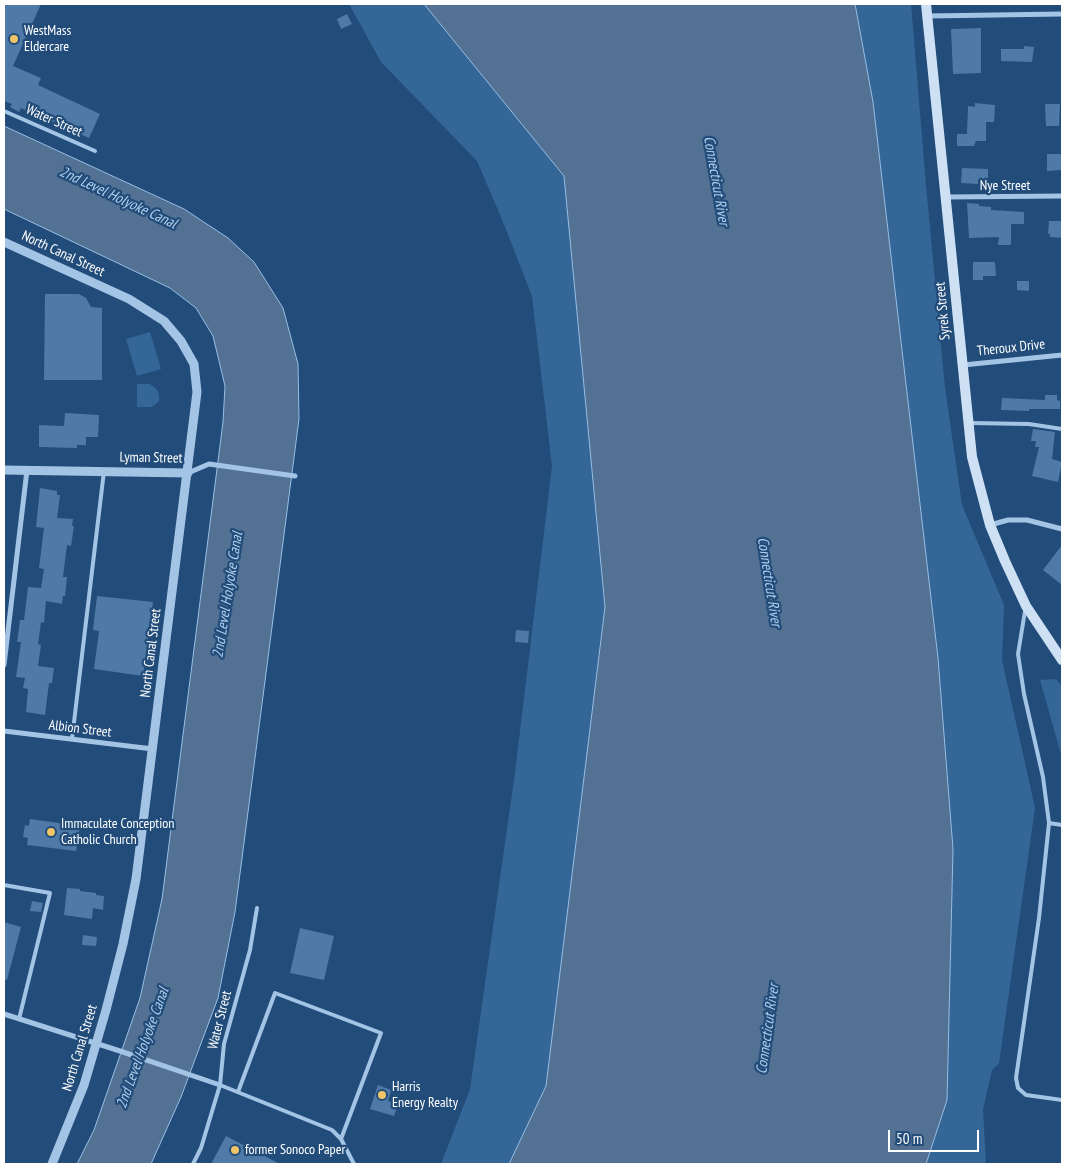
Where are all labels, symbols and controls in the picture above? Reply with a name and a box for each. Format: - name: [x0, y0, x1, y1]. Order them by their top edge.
- place label: WestMass Eldercare: [24, 23, 71, 56]
- marker: WestMass Eldercare: [8, 33, 20, 45]
- street label: Water Street: [23, 101, 85, 141]
- water label: Connecticut River: [699, 135, 733, 227]
- water label: 2nd Level Holyoke Canal: [57, 163, 179, 233]
- street label: Nye Street: [980, 178, 1030, 194]
- street label: North Canal Street: [19, 227, 107, 281]
- street label: Syrek Street: [932, 281, 954, 341]
- street label: Theroux Drive: [976, 336, 1046, 360]
- street label: Lyman Street: [119, 449, 183, 467]
- water label: 2nd Level Holyoke Canal: [209, 531, 247, 659]
- water label: Connecticut River: [753, 536, 785, 628]
- street label: North Canal Street: [137, 608, 165, 698]
- street label: Albion Street: [48, 717, 112, 741]
- place label: Immaculate Conception Catholic Church: [61, 816, 174, 849]
- marker: Immaculate Conception Catholic Church: [45, 826, 57, 838]
- water label: Connecticut River: [753, 983, 783, 1075]
- water label: 2nd Level Holyoke Canal: [113, 985, 173, 1111]
- street label: Water Street: [205, 989, 235, 1051]
- street label: North Canal Street: [59, 1003, 101, 1093]
- place label: Harris Energy Realty: [392, 1079, 458, 1112]
- marker: Harris Energy Realty: [376, 1089, 388, 1101]
- scale bar: [891, 1120, 982, 1152]
- text: 50 m: [896, 1129, 922, 1148]
- place label: former Sonoco Paper: [245, 1142, 345, 1158]
- marker: former Sonoco Paper: [229, 1144, 241, 1156]

